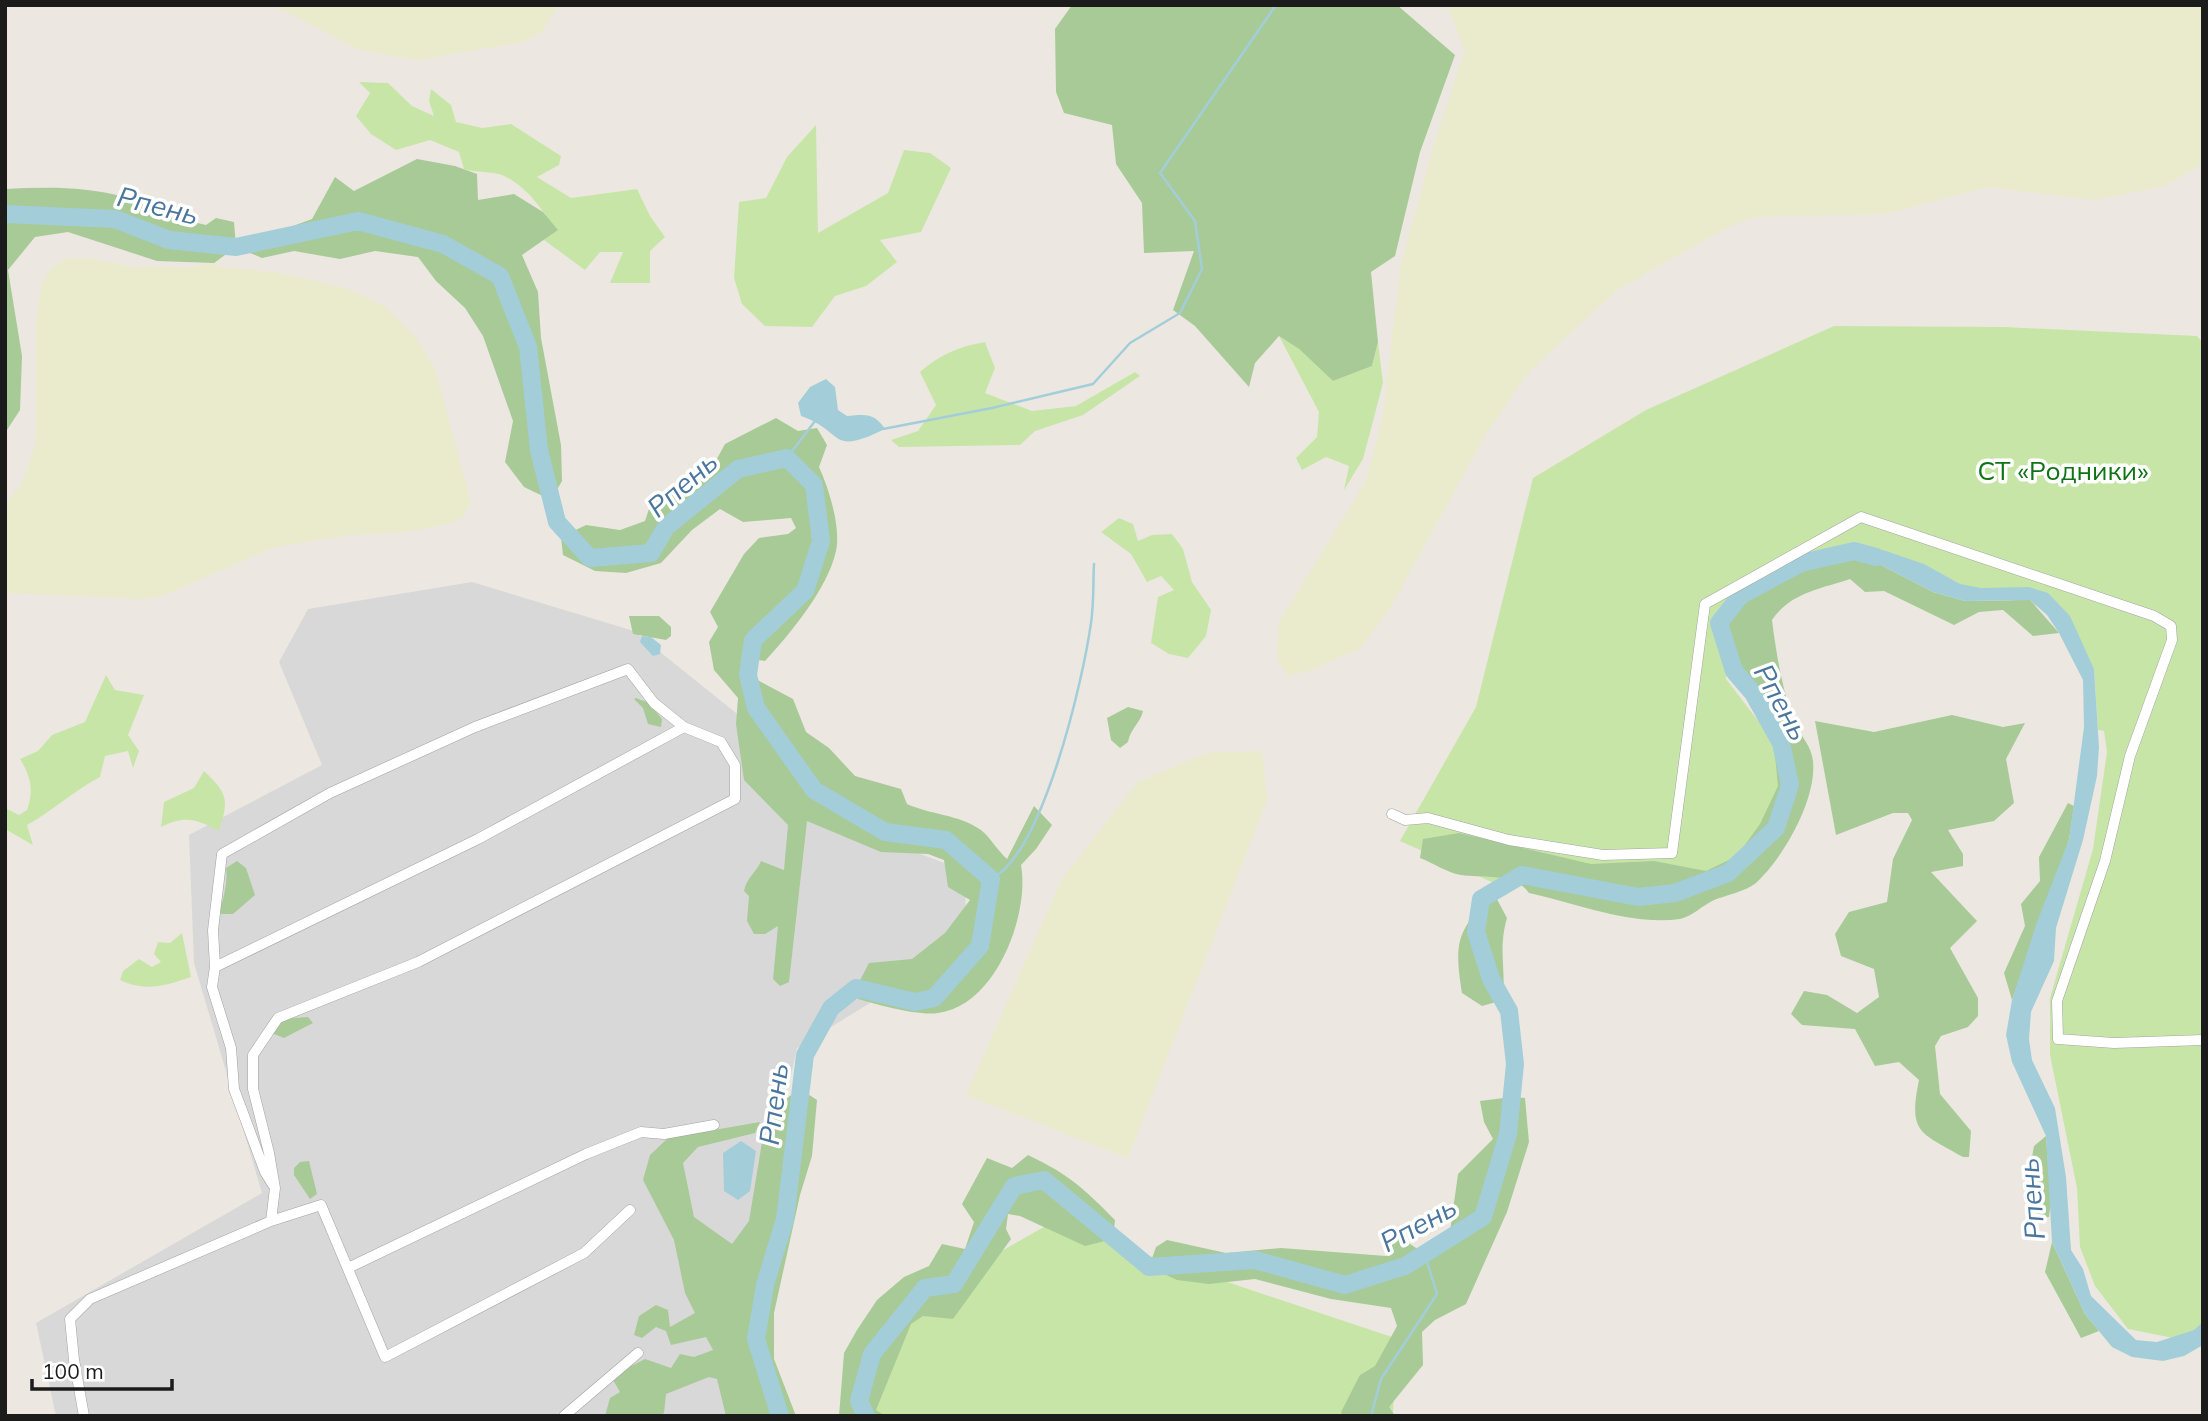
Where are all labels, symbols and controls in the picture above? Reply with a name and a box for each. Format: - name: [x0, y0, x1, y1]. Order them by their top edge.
- water label: Рпень: [114, 178, 202, 232]
- water label: Рпень: [639, 444, 725, 524]
- park label: СТ «Родники»: [1977, 454, 2149, 487]
- water label: Рпень: [1747, 658, 1817, 746]
- water label: Рпень: [751, 1061, 795, 1147]
- water label: Рпень: [2010, 1157, 2052, 1241]
- water label: Рпень: [1374, 1189, 1462, 1259]
- scale bar: [32, 1348, 172, 1392]
- text: 100 m: [42, 1358, 104, 1384]

